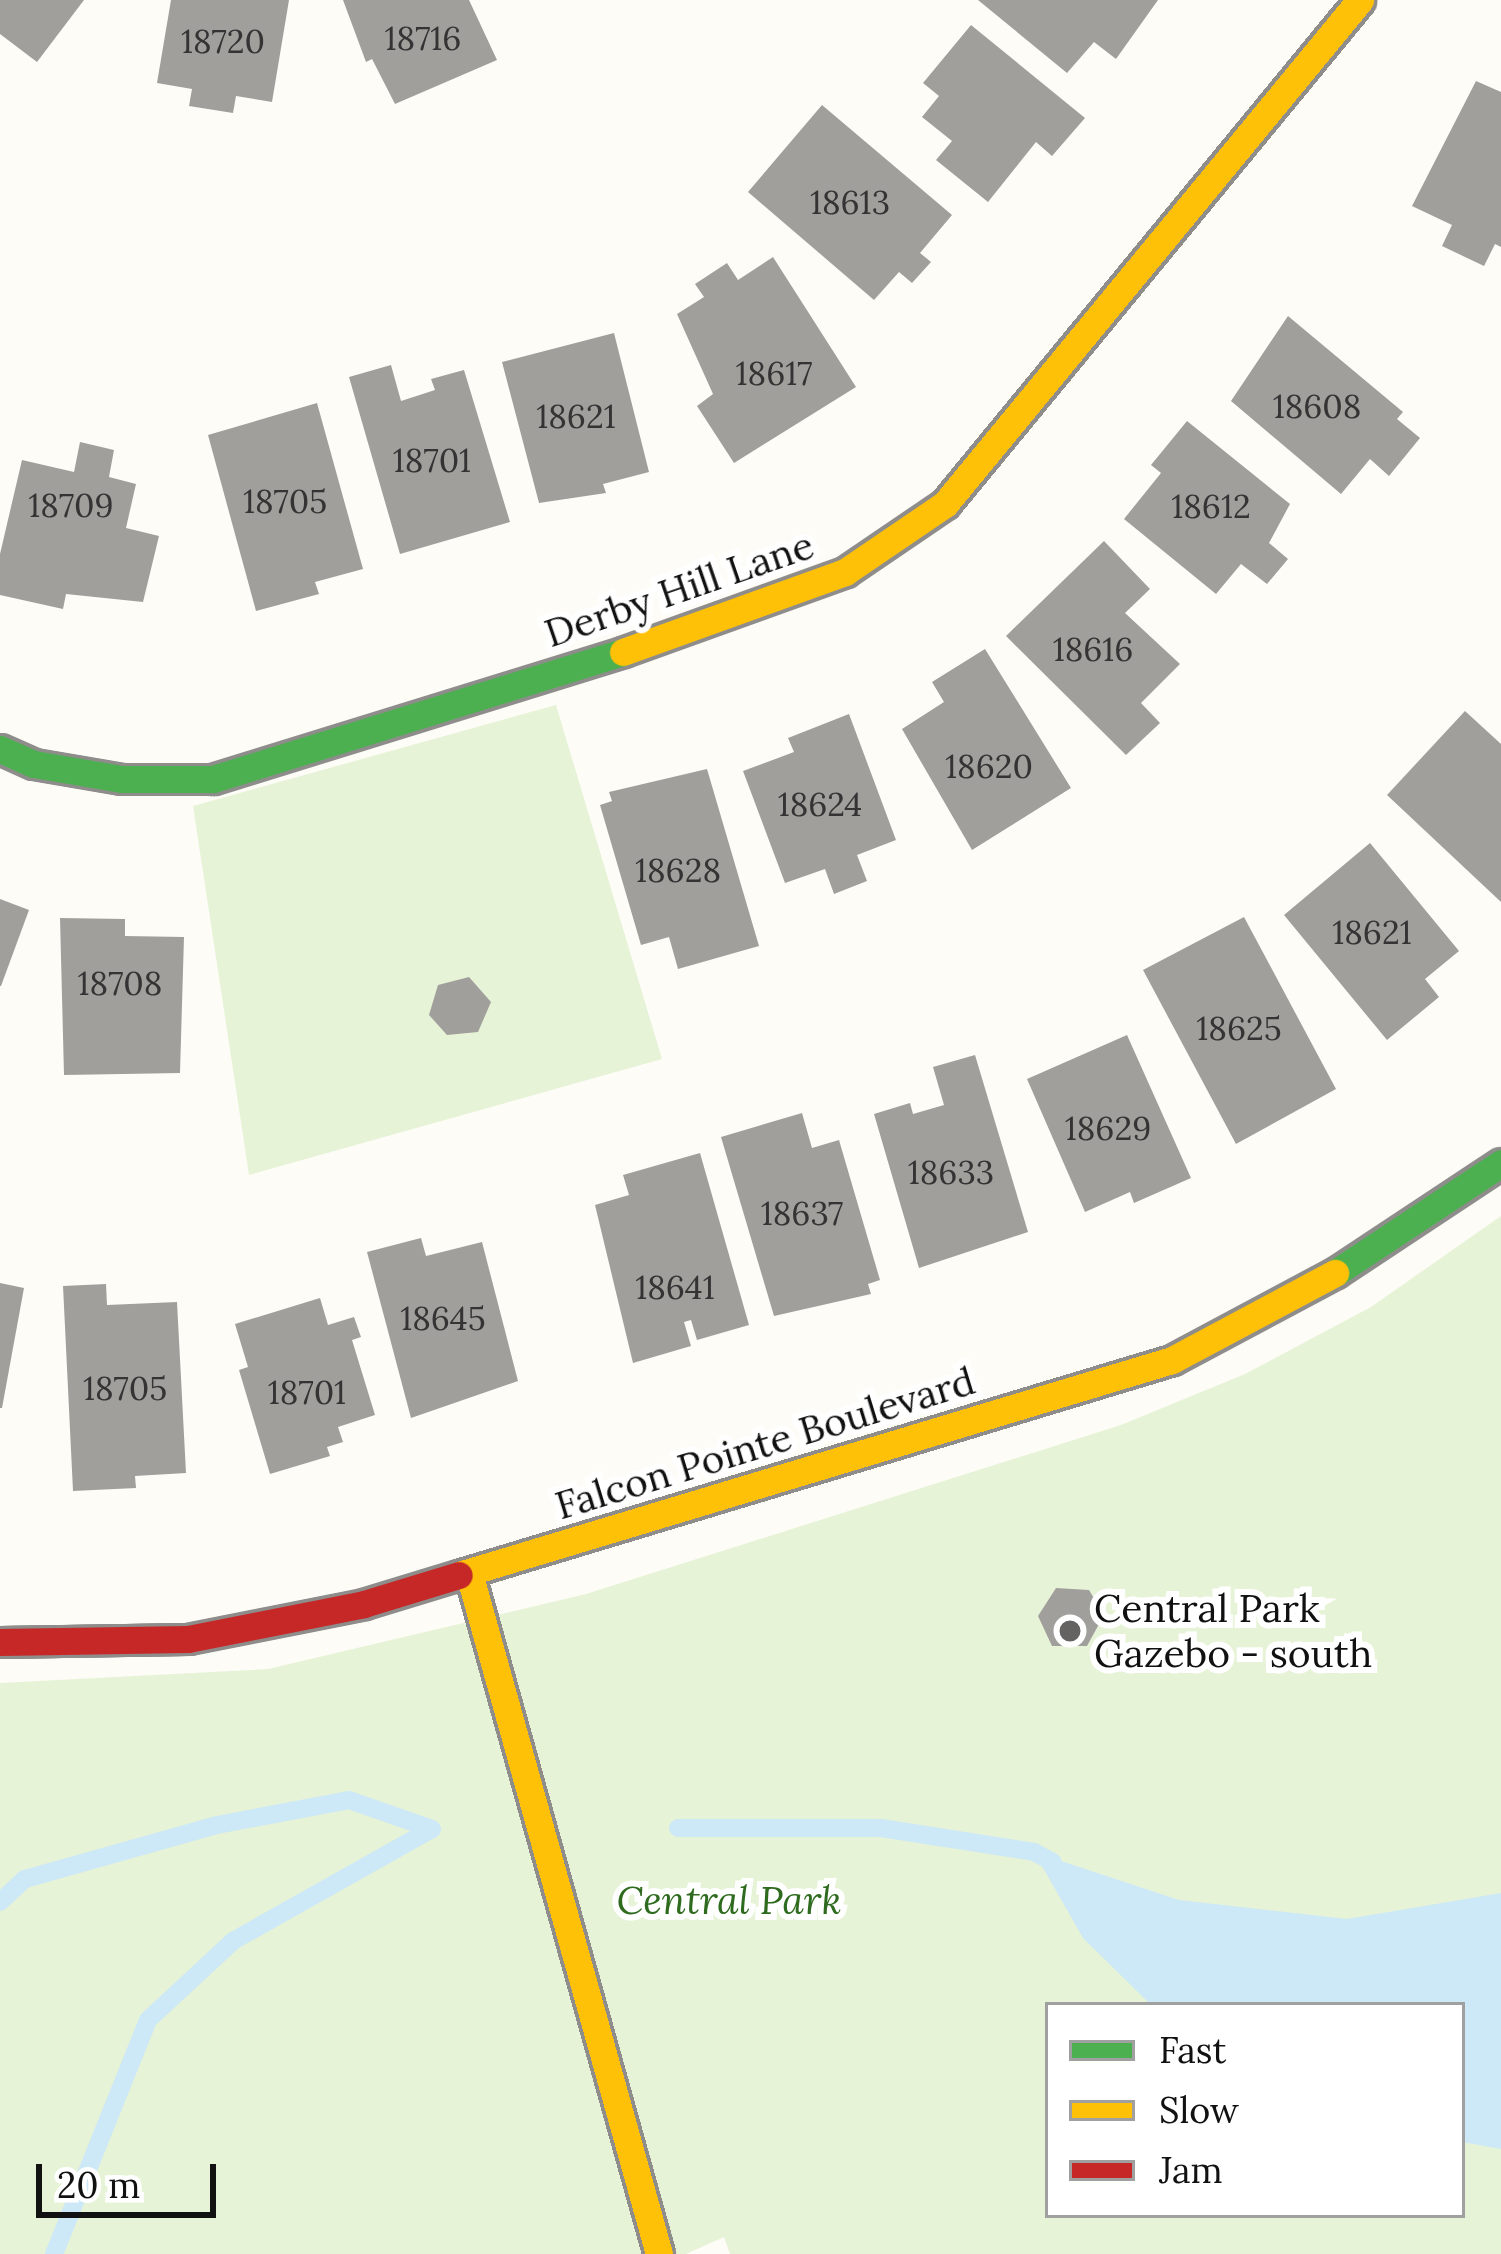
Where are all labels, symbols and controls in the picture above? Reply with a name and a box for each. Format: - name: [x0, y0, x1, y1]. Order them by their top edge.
- house number: 18716: [385, 19, 461, 59]
- house number: 18720: [181, 22, 265, 62]
- house number: 18613: [810, 183, 890, 223]
- house number: 18617: [736, 354, 812, 394]
- house number: 18608: [1273, 387, 1361, 427]
- house number: 18621: [536, 397, 616, 437]
- house number: 18701: [393, 441, 471, 481]
- house number: 18705: [243, 482, 327, 522]
- house number: 18709: [28, 486, 114, 526]
- house number: 18612: [1171, 487, 1251, 527]
- street label: Derby Hill Lane: [539, 521, 819, 657]
- house number: 18616: [1053, 630, 1133, 670]
- house number: 18620: [945, 747, 1033, 787]
- house number: 18624: [778, 785, 862, 825]
- house number: 18628: [635, 851, 721, 891]
- house number: 18621: [1332, 913, 1412, 953]
- house number: 18708: [78, 964, 162, 1004]
- house number: 18625: [1196, 1009, 1282, 1049]
- house number: 18629: [1065, 1109, 1151, 1149]
- house number: 18633: [908, 1153, 994, 1193]
- house number: 18637: [761, 1194, 843, 1234]
- house number: 18641: [635, 1268, 715, 1308]
- house number: 18645: [400, 1299, 486, 1339]
- street label: Falcon Pointe Boulevard: [550, 1357, 980, 1529]
- house number: 18705: [83, 1369, 167, 1409]
- house number: 18701: [268, 1373, 346, 1413]
- place label: Central Park Gazebo - south: [1094, 1586, 1372, 1677]
- marker: Central Park Gazebo - south: [1057, 1618, 1083, 1644]
- park label: Central Park: [616, 1877, 842, 1923]
- legend: [1045, 2002, 1465, 2218]
- text: Fast: [1159, 2027, 1226, 2073]
- text: Slow: [1159, 2087, 1239, 2133]
- scale bar: [42, 2140, 222, 2214]
- text: Jam: [1159, 2147, 1223, 2193]
- text: 20 m: [57, 2162, 140, 2208]

